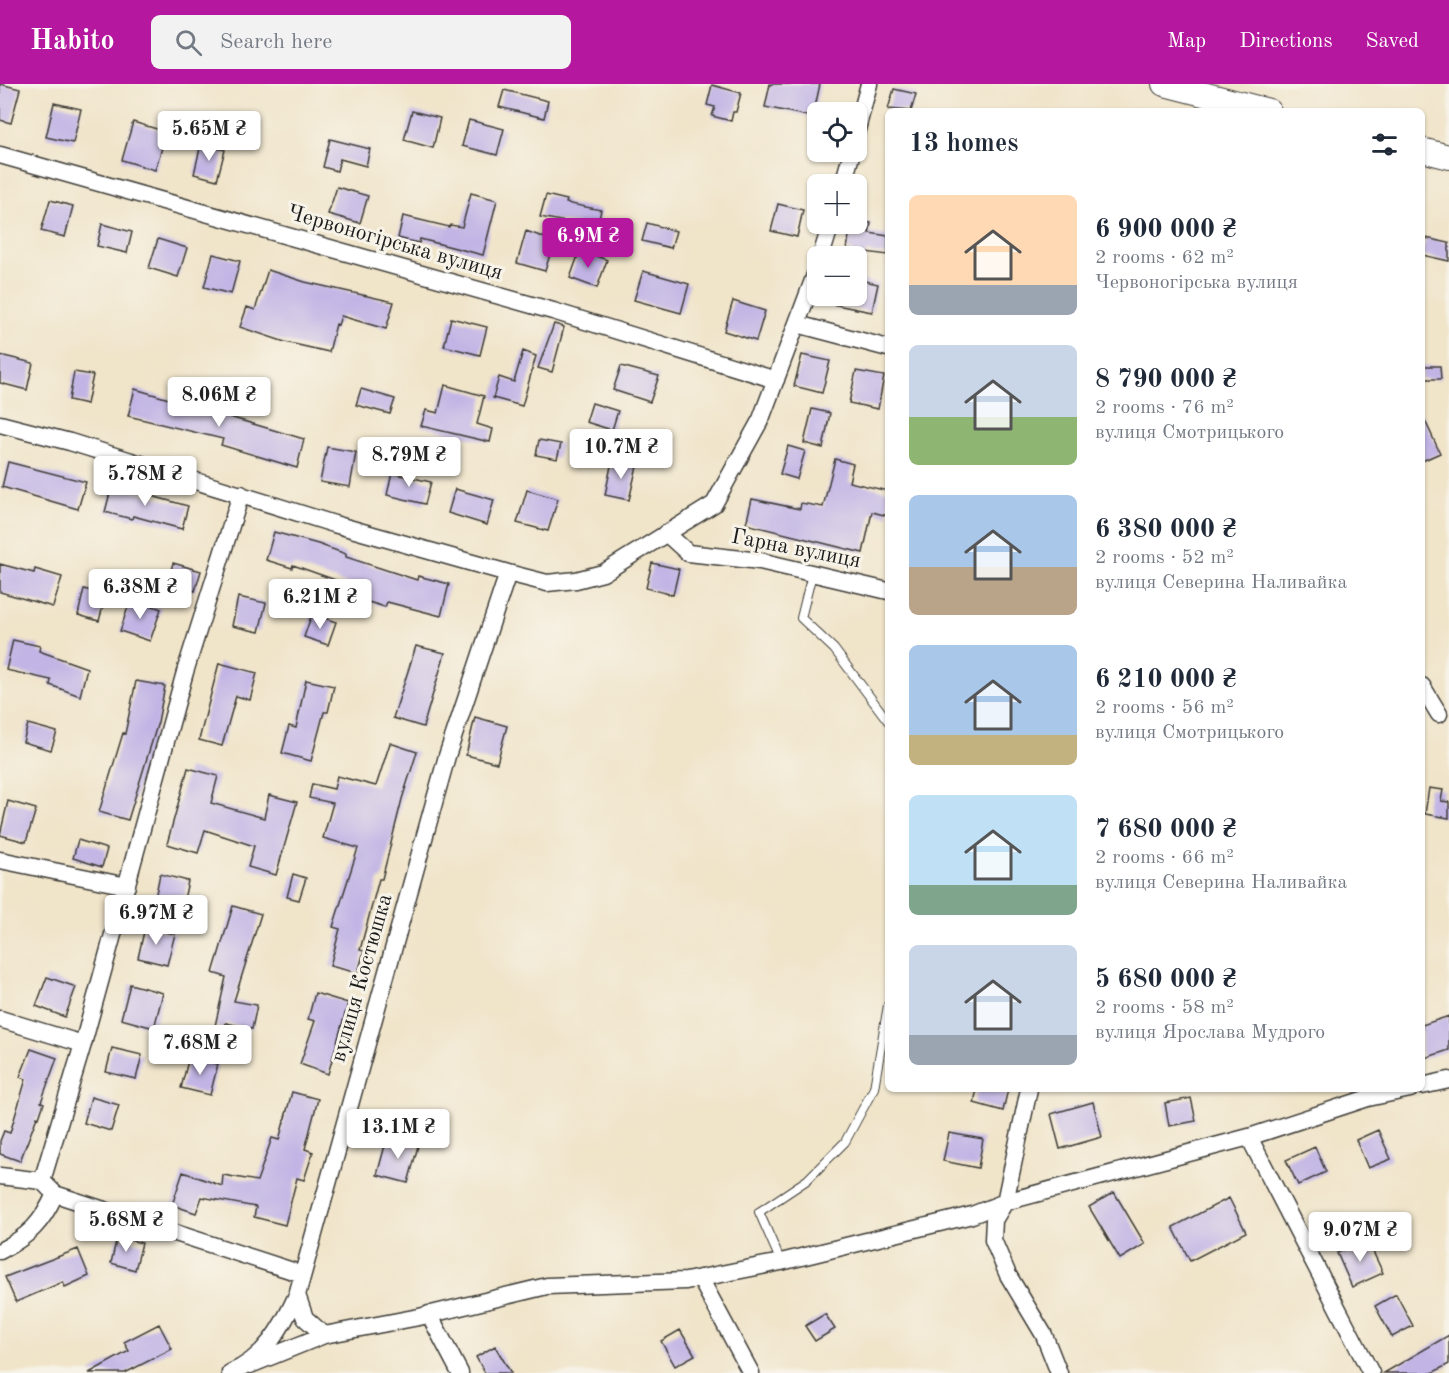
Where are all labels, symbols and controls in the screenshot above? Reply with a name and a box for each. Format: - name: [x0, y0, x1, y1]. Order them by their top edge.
- search box: [151, 15, 571, 69]
- icon: search: [172, 26, 205, 59]
- text: Habito: [30, 28, 115, 56]
- text: Search here: [220, 31, 332, 53]
- text: Map: [1167, 31, 1206, 52]
- text: Directions: [1239, 31, 1333, 52]
- text: Saved: [1366, 31, 1419, 52]
- map controls: [807, 102, 867, 306]
- button: locate: [807, 102, 867, 162]
- pin: 5.65M ₴: [154, 111, 264, 162]
- text: 5.65M ₴: [172, 120, 246, 140]
- icon: filters: [1368, 128, 1401, 161]
- text: 13 homes: [909, 131, 1018, 157]
- button: +: [807, 174, 867, 234]
- street label: Червоногірська вулиця: [285, 202, 505, 284]
- text: 6 900 000 ₴: [1095, 217, 1237, 243]
- pin: 6.9M ₴: [539, 218, 637, 269]
- icon: home: [957, 219, 1029, 291]
- text: 6.9M ₴: [556, 227, 620, 247]
- button: −: [807, 246, 867, 306]
- text: 2 rooms · 62 m²: [1095, 248, 1234, 268]
- text: Червоногірська вулиця: [1095, 273, 1298, 293]
- text: 8 790 000 ₴: [1095, 367, 1237, 393]
- icon: home: [957, 369, 1029, 441]
- pin: 8.06M ₴: [164, 377, 274, 428]
- text: 8.06M ₴: [182, 386, 256, 406]
- text: 2 rooms · 76 m²: [1095, 398, 1234, 418]
- text: вулиця Смотрицького: [1095, 423, 1284, 443]
- pin: 10.7M ₴: [566, 429, 676, 480]
- pin: 8.79M ₴: [354, 437, 464, 488]
- text: 10.7M ₴: [584, 438, 658, 458]
- text: 8.79M ₴: [372, 446, 446, 466]
- pin: 5.78M ₴: [90, 456, 200, 507]
- text: 5.78M ₴: [108, 465, 182, 485]
- text: 6 380 000 ₴: [1095, 517, 1237, 543]
- icon: home: [957, 519, 1029, 591]
- street label: Гарна вулиця: [729, 526, 863, 572]
- text: 2 rooms · 52 m²: [1095, 548, 1234, 568]
- pin: 6.38M ₴: [85, 569, 195, 620]
- text: вулиця Северина Наливайка: [1095, 573, 1347, 593]
- text: 6.38M ₴: [103, 578, 177, 598]
- pin: 6.21M ₴: [265, 579, 375, 630]
- text: 6.21M ₴: [283, 588, 357, 608]
- text: 6 210 000 ₴: [1095, 667, 1237, 693]
- icon: home: [957, 669, 1029, 741]
- text: 2 rooms · 56 m²: [1095, 698, 1234, 718]
- text: вулиця Смотрицького: [1095, 723, 1284, 743]
- text: 7 680 000 ₴: [1095, 817, 1237, 843]
- icon: home: [957, 819, 1029, 891]
- text: 2 rooms · 66 m²: [1095, 848, 1234, 868]
- text: вулиця Северина Наливайка: [1095, 873, 1347, 893]
- street label: вулиця Костюшка: [327, 891, 397, 1065]
- pin: 6.97M ₴: [101, 895, 211, 946]
- text: 6.97M ₴: [119, 904, 193, 924]
- text: 5 680 000 ₴: [1095, 967, 1237, 993]
- icon: home: [957, 969, 1029, 1041]
- text: 2 rooms · 58 m²: [1095, 998, 1234, 1018]
- text: вулиця Ярослава Мудрого: [1095, 1023, 1325, 1043]
- pin: 7.68M ₴: [145, 1025, 255, 1076]
- text: 7.68M ₴: [163, 1034, 237, 1054]
- pin: 13.1M ₴: [343, 1109, 453, 1160]
- text: 13.1M ₴: [361, 1118, 435, 1138]
- pin: 5.68M ₴: [71, 1202, 181, 1253]
- text: 5.68M ₴: [89, 1211, 163, 1231]
- pin: 9.07M ₴: [1305, 1212, 1415, 1263]
- text: 9.07M ₴: [1323, 1221, 1397, 1241]

